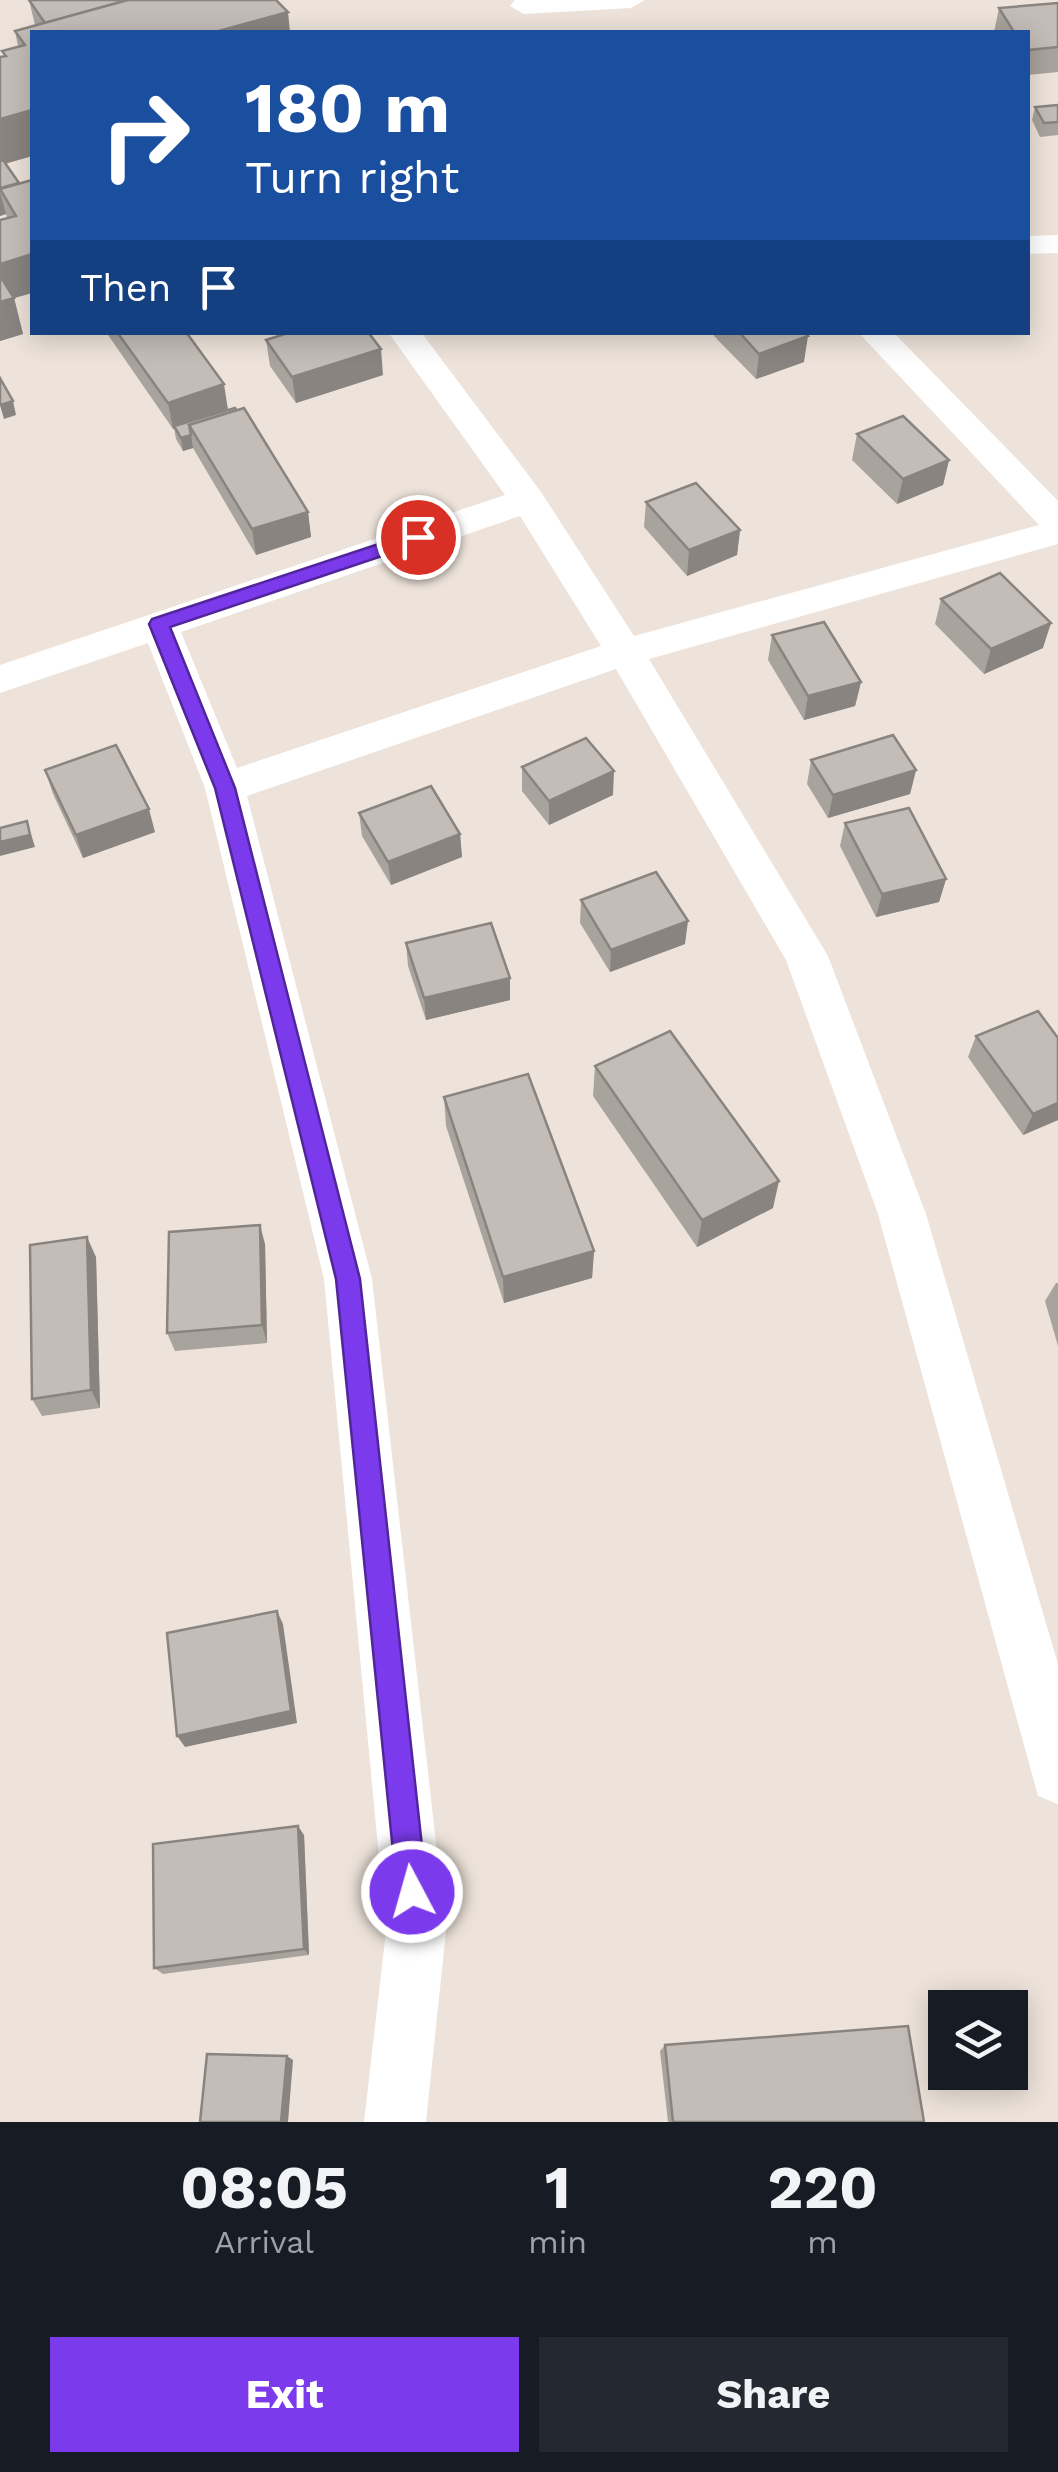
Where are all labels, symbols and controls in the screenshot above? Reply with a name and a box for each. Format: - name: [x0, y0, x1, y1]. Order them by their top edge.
- text: 180 m: [245, 67, 450, 149]
- icon: right: [80, 70, 210, 200]
- text: Turn right: [245, 151, 459, 204]
- icon: arrive: [191, 260, 246, 315]
- text: Then: [80, 266, 171, 310]
- pin: [376, 495, 461, 580]
- icon: arrive: [391, 510, 446, 565]
- position arrow: [360, 1840, 464, 1944]
- map controls: [928, 1990, 1028, 2090]
- button: layers: [928, 1990, 1028, 2090]
- text: 08:05: [180, 2152, 348, 2223]
- text: 1: [545, 2152, 571, 2223]
- text: 220: [767, 2152, 878, 2223]
- text: Arrival: [214, 2223, 314, 2261]
- text: min: [528, 2223, 587, 2261]
- text: m: [807, 2223, 838, 2261]
- button: Exit: [50, 2337, 519, 2452]
- button: Share: [539, 2337, 1008, 2452]

